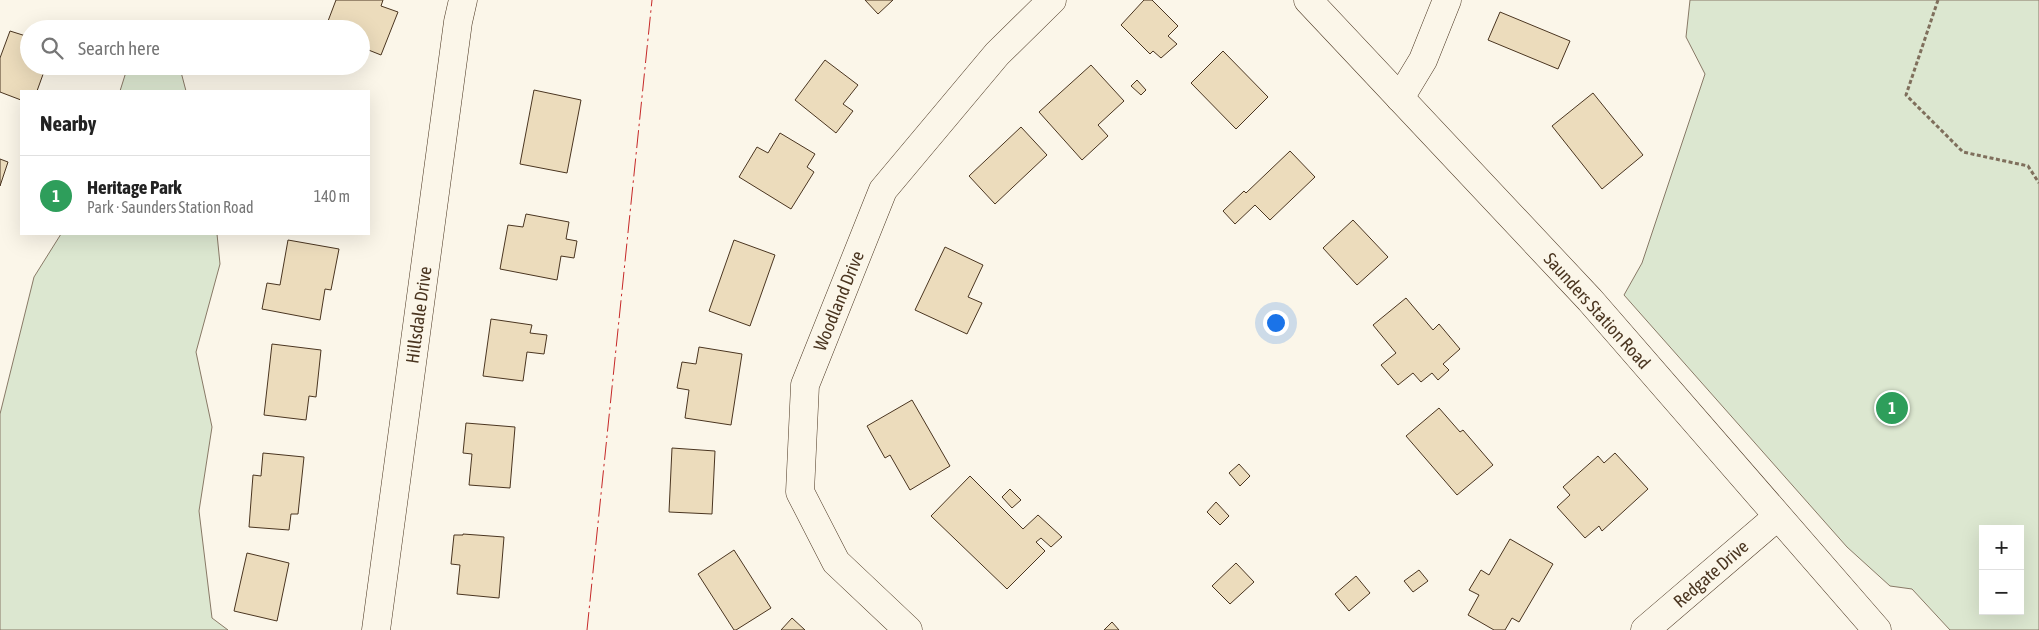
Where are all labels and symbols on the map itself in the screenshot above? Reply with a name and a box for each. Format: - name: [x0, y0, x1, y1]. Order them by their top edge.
- street label: Woodland Drive: [809, 248, 868, 354]
- street label: Saunders Station Road: [1540, 248, 1655, 373]
- street label: Hillsdale Drive: [401, 265, 436, 365]
- your location: [1263, 310, 1289, 336]
- pin: 1: [1876, 389, 1908, 427]
- street label: Redgate Drive: [1669, 536, 1752, 612]

